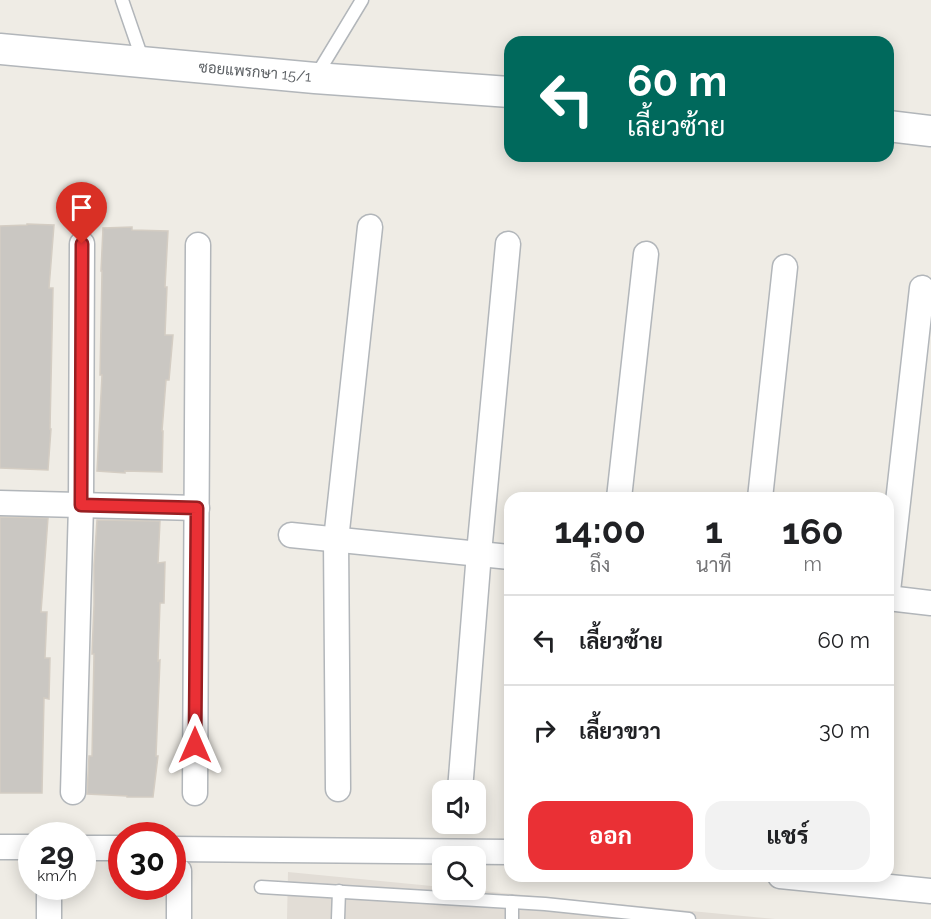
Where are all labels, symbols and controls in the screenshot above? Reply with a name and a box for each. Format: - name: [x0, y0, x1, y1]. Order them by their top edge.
- text: 60 m: [627, 57, 727, 106]
- street label: ซอยแพรกษา 15/1: [198, 58, 313, 86]
- icon: left: [528, 60, 606, 138]
- text: เลี้ยวซ้าย: [627, 111, 725, 142]
- pin: [56, 182, 107, 244]
- icon: arrive: [65, 191, 98, 224]
- text: 14:00: [554, 509, 646, 551]
- text: 1: [705, 509, 723, 551]
- text: 160: [782, 510, 844, 552]
- text: m: [804, 552, 822, 576]
- text: ถึง: [590, 553, 610, 577]
- text: นาที: [696, 553, 732, 577]
- icon: left: [528, 624, 561, 657]
- text: 60 m: [817, 627, 870, 653]
- text: เลี้ยวซ้าย: [579, 628, 663, 654]
- position arrow: [163, 713, 227, 777]
- icon: right: [528, 714, 561, 747]
- text: 30 m: [819, 717, 870, 743]
- text: เลี้ยวขวา: [579, 718, 661, 744]
- map controls: [432, 780, 486, 900]
- button: sound: [432, 780, 486, 834]
- button: ออก: [528, 801, 693, 870]
- button: แชร์: [705, 801, 870, 870]
- speed limit sign: 30: [108, 822, 186, 900]
- text: 29: [40, 836, 74, 871]
- button: search: [432, 846, 486, 900]
- text: km/h: [37, 867, 77, 885]

